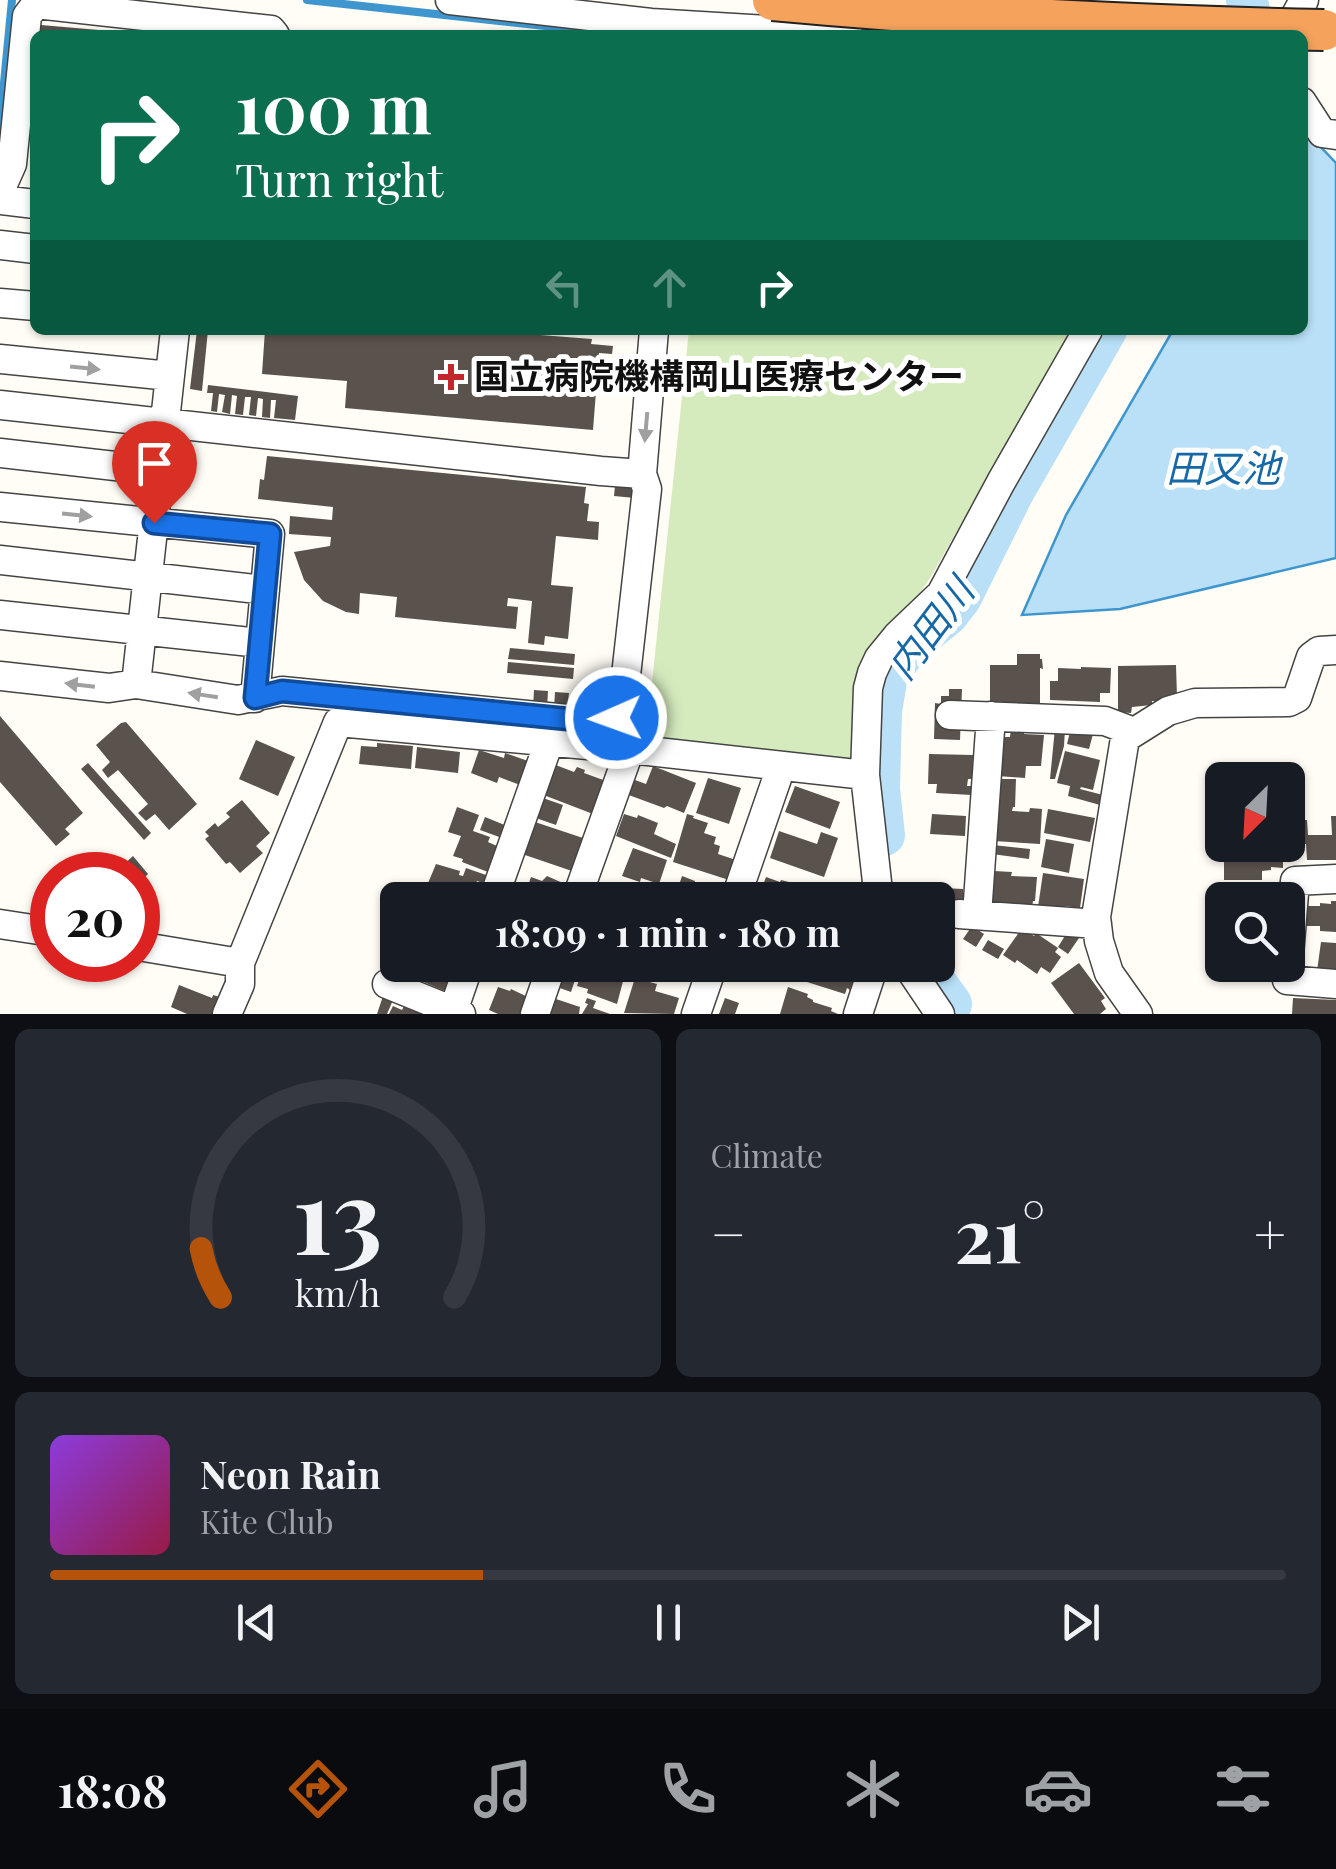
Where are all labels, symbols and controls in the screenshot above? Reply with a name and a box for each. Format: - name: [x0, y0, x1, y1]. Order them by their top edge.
- text: 100 m: [235, 58, 432, 152]
- icon: right: [70, 70, 200, 200]
- text: Turn right: [235, 148, 443, 208]
- icon: left: [537, 260, 592, 315]
- icon: ahead: [642, 260, 697, 315]
- icon: right: [747, 260, 802, 315]
- place label: 国立病院機構岡山医療センター: [474, 351, 964, 398]
- one-way arrow: [70, 360, 101, 376]
- marker: 国立病院機構岡山医療センター: [438, 364, 464, 390]
- one-way arrow: [638, 412, 654, 444]
- pin: [112, 421, 197, 524]
- icon: arrive: [127, 436, 182, 491]
- water label: 田又池: [1166, 441, 1284, 492]
- one-way arrow: [61, 507, 93, 523]
- water label: 内田川: [874, 563, 986, 688]
- position arrow: [564, 666, 668, 770]
- one-way arrow: [64, 677, 96, 693]
- one-way arrow: [187, 686, 219, 702]
- north arrow: [1205, 762, 1305, 862]
- map controls: [1205, 762, 1305, 982]
- speed limit sign: 20: [30, 852, 160, 982]
- button: search: [1205, 882, 1305, 982]
- text: 18:09 · 1 min · 180 m: [495, 906, 840, 957]
- text: Climate: [711, 1133, 823, 1176]
- text: 13: [293, 1142, 383, 1281]
- text: 21°: [954, 1182, 1045, 1282]
- text: −: [711, 1195, 746, 1269]
- text: +: [1254, 1195, 1286, 1269]
- text: km/h: [295, 1268, 381, 1316]
- text: Neon Rain: [200, 1448, 381, 1499]
- text: Kite Club: [200, 1499, 334, 1542]
- icon: previous: [229, 1595, 284, 1650]
- icon: pause: [641, 1595, 696, 1650]
- icon: next: [1053, 1595, 1108, 1650]
- icon: directions: [283, 1754, 353, 1824]
- icon: music: [468, 1754, 538, 1824]
- icon: phone: [653, 1754, 723, 1824]
- icon: climate: [838, 1754, 908, 1824]
- icon: car: [1023, 1754, 1093, 1824]
- icon: filters: [1208, 1754, 1278, 1824]
- text: 18:08: [58, 1759, 167, 1819]

